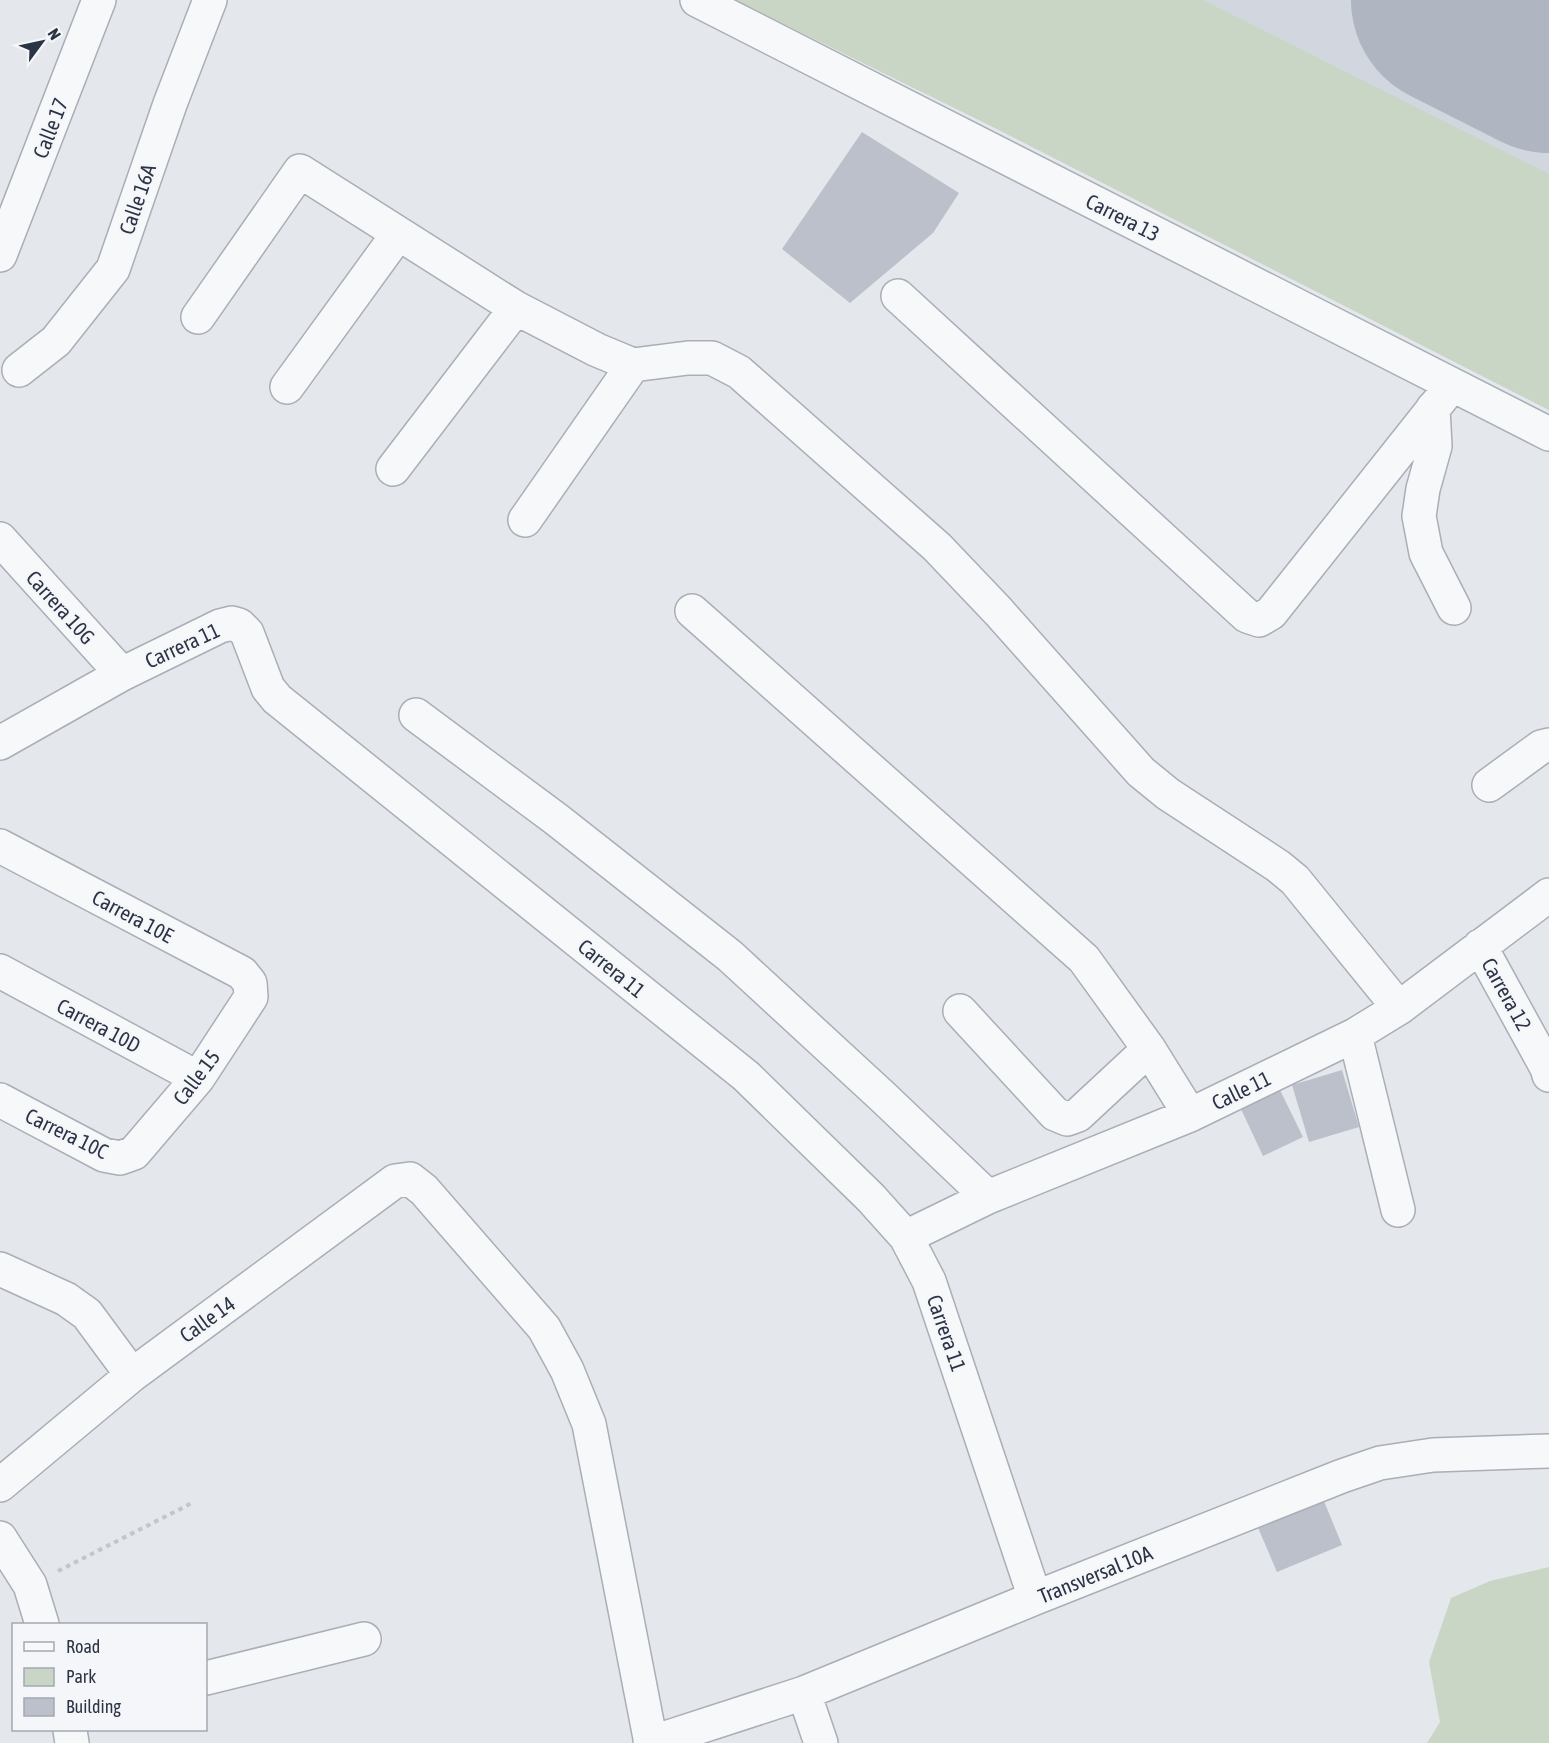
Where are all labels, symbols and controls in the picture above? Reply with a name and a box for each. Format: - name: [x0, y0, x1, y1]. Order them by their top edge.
- north arrow: [12, 12, 72, 72]
- text: N: [44, 25, 65, 43]
- street label: Calle 17: [28, 95, 72, 161]
- street label: Calle 16A: [114, 160, 160, 237]
- street label: Carrera 13: [1082, 188, 1164, 246]
- street label: Carrera 10G: [22, 565, 100, 649]
- street label: Carrera 11: [141, 617, 223, 673]
- street label: Carrera 10E: [88, 885, 178, 947]
- street label: Carrera 11: [574, 934, 650, 1002]
- street label: Carrera 12: [1477, 954, 1537, 1034]
- street label: Carrera 10D: [53, 993, 145, 1057]
- street label: Calle 15: [168, 1045, 224, 1109]
- street label: Calle 11: [1208, 1066, 1274, 1114]
- street label: Carrera 10C: [22, 1103, 113, 1163]
- street label: Calle 14: [175, 1291, 239, 1347]
- street label: Carrera 11: [923, 1292, 971, 1374]
- street label: Transversal 10A: [1034, 1540, 1156, 1608]
- legend: [12, 1623, 207, 1731]
- text: Road: [66, 1636, 100, 1657]
- text: Park: [66, 1666, 96, 1687]
- text: Building: [66, 1696, 121, 1717]

